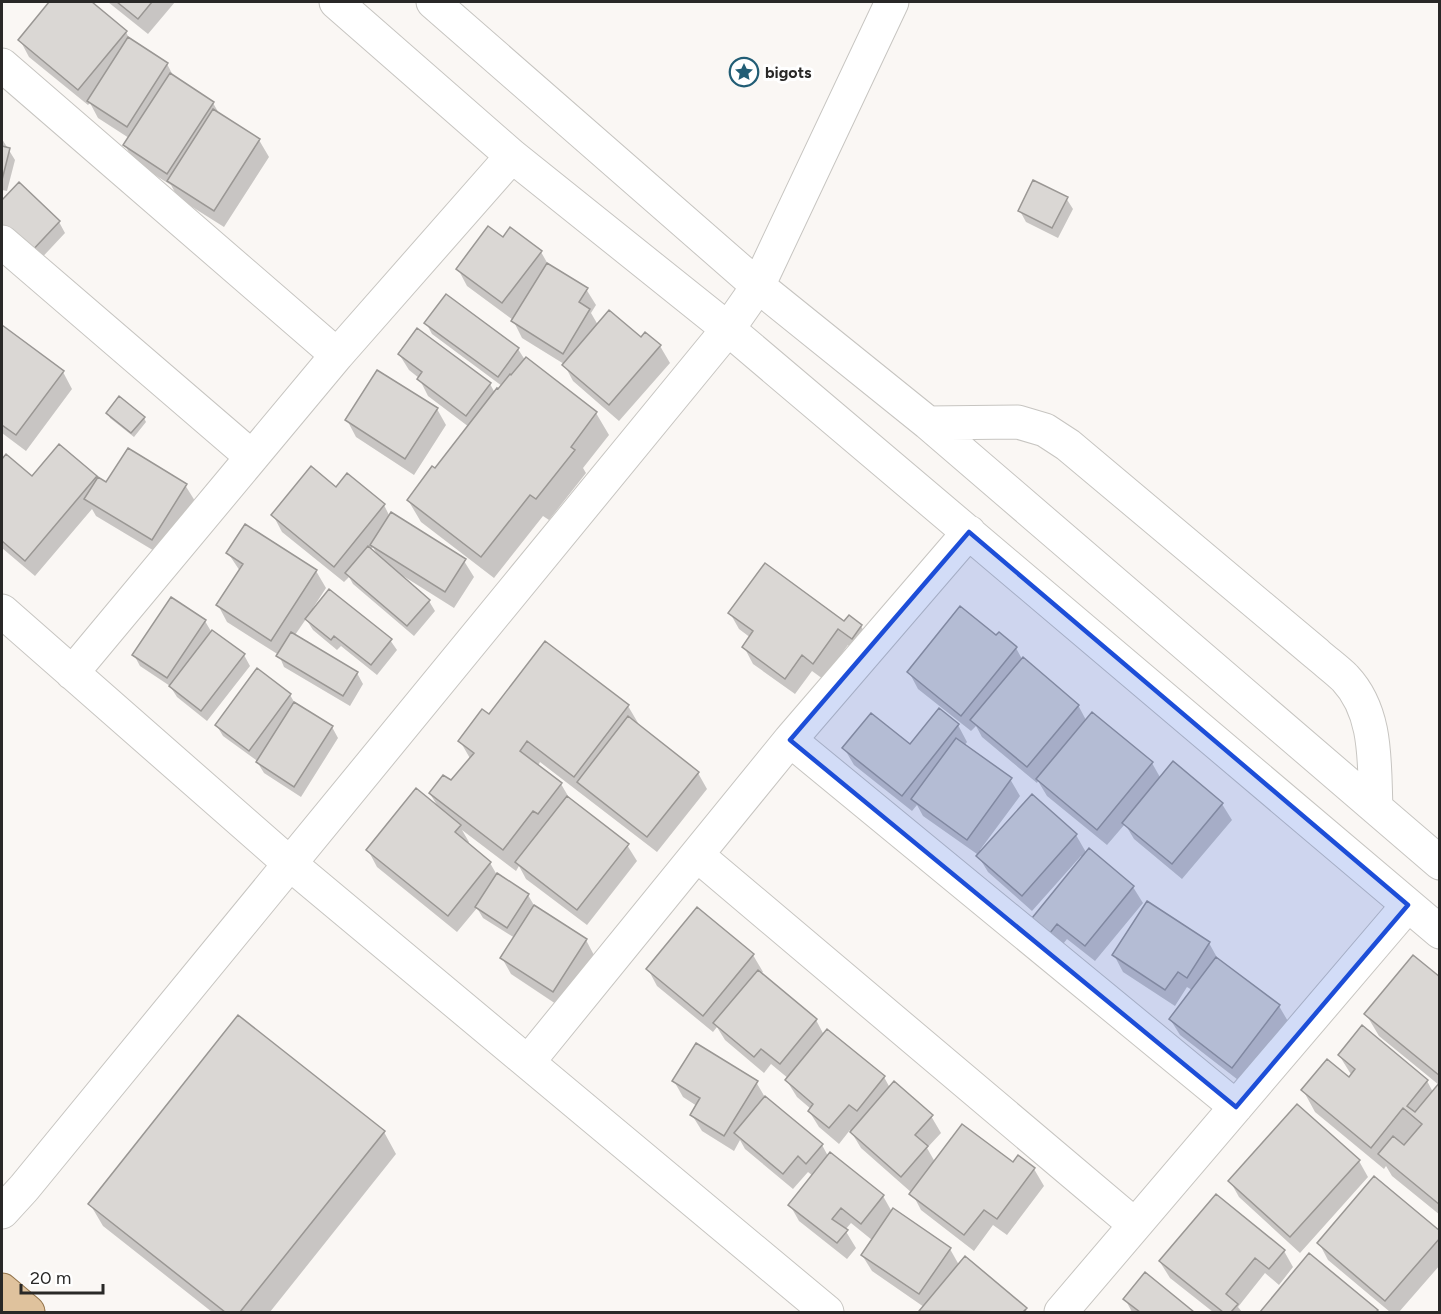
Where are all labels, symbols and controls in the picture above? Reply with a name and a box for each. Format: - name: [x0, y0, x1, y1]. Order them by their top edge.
- place icon: bigots: [728, 56, 760, 88]
- place label: bigots: [765, 63, 812, 82]
- scale bar: [21, 1257, 104, 1295]
- text: 20 m: [30, 1267, 71, 1289]

